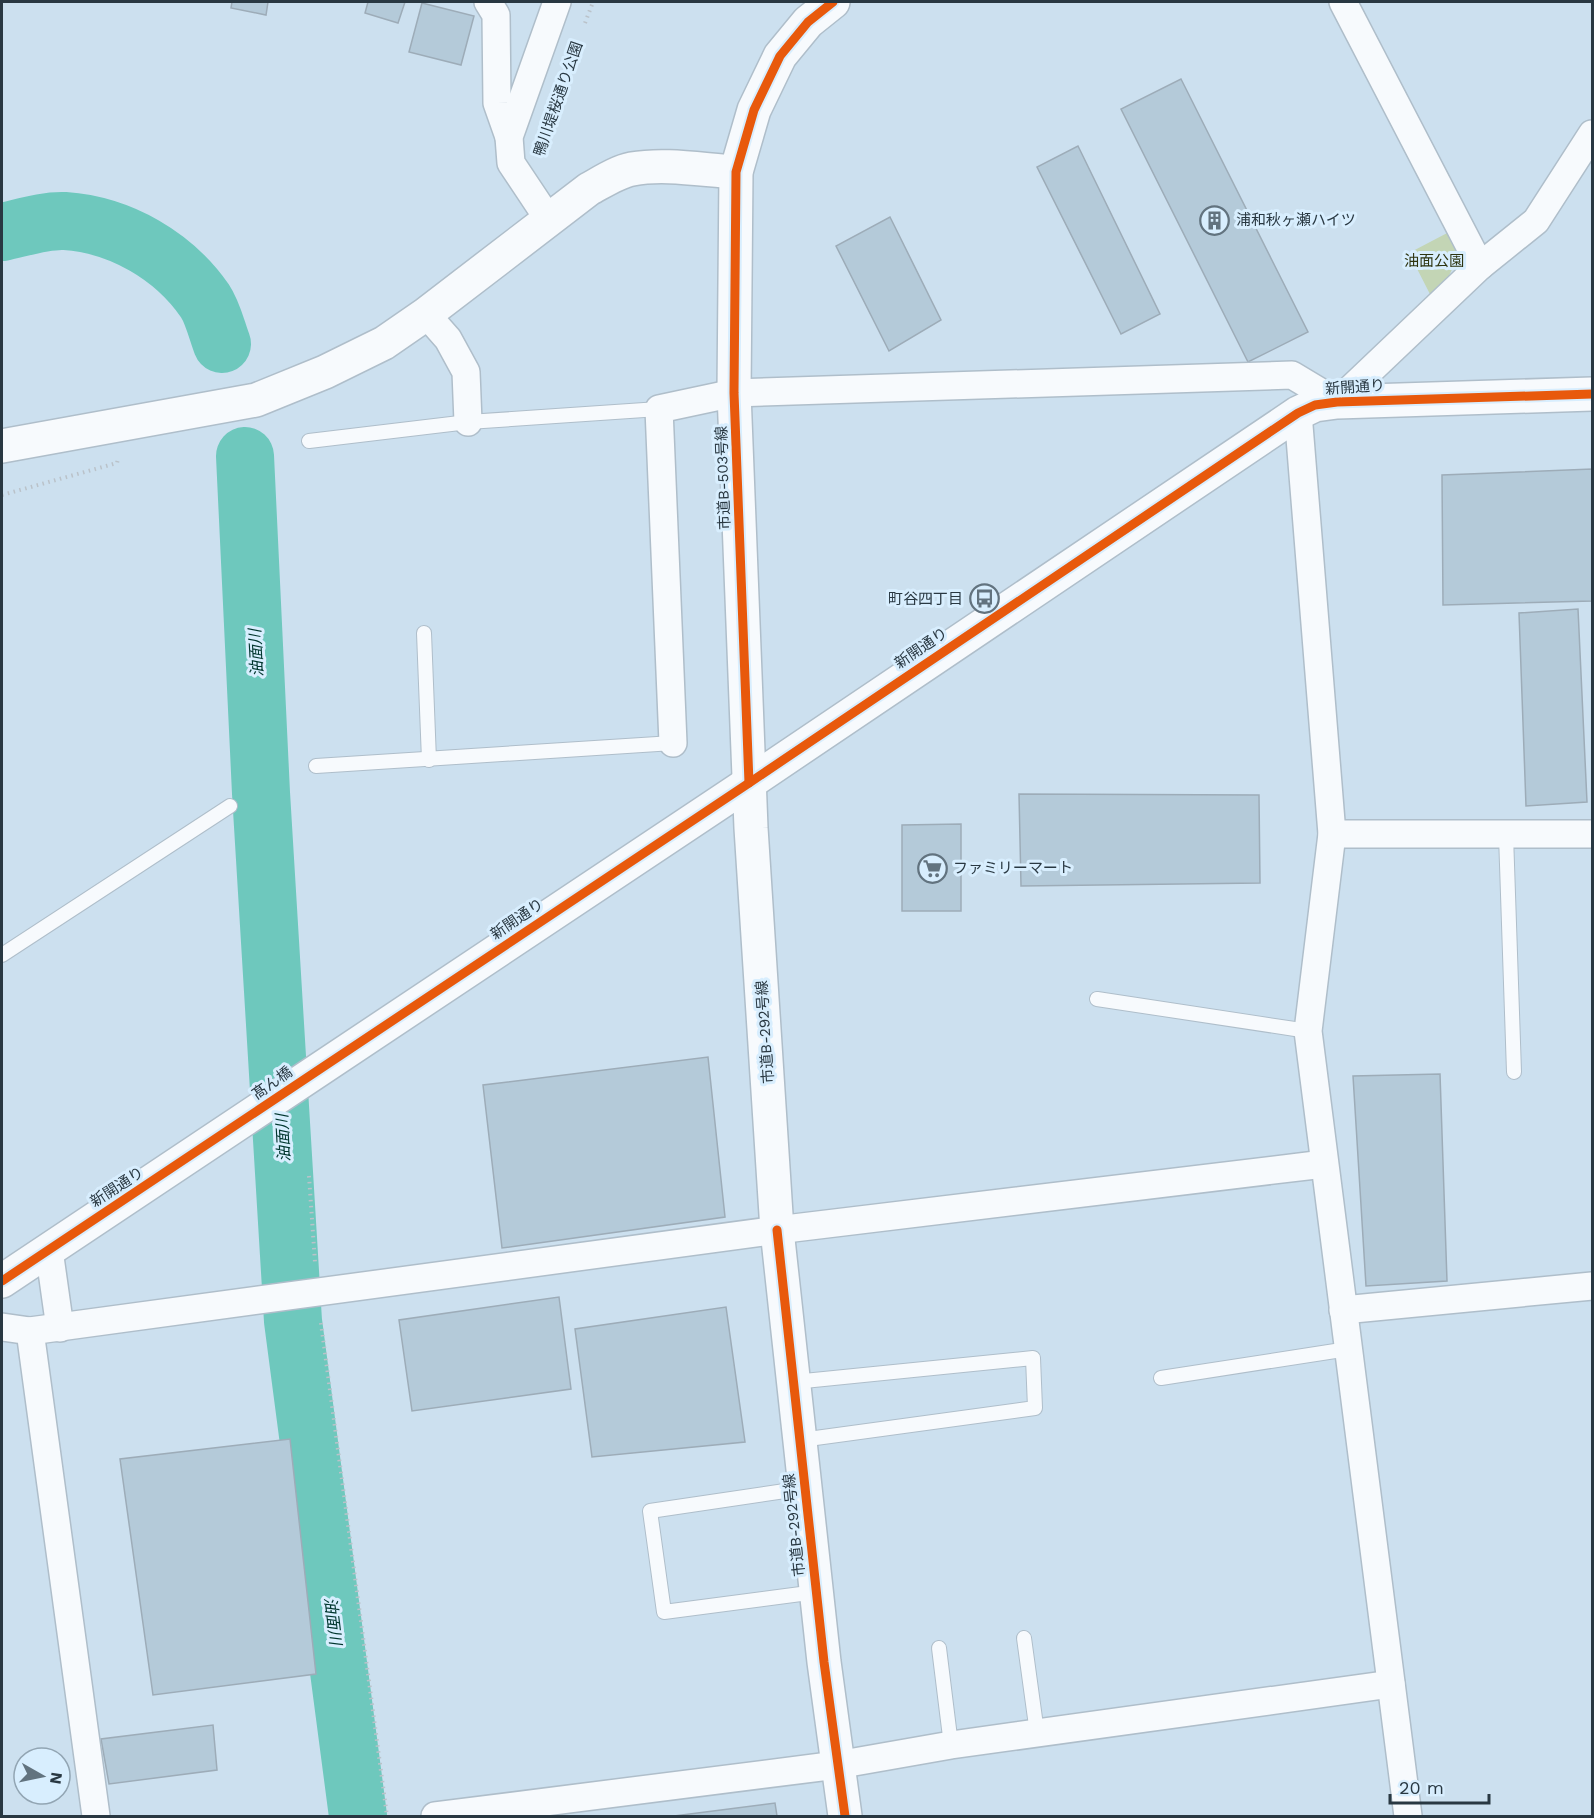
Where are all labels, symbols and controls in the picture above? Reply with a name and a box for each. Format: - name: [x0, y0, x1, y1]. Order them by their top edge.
- street label: 鴨川堤桜通り公園: [530, 39, 586, 159]
- building icon: 浦和秋ヶ瀬ハイツ: [1199, 204, 1231, 236]
- place label: 浦和秋ヶ瀬ハイツ: [1236, 211, 1356, 229]
- park label: 油面公園: [1404, 252, 1464, 270]
- street label: 新開通り: [1324, 376, 1386, 398]
- street label: 市道B-503号線: [712, 426, 734, 530]
- bus stop icon: 町谷四丁目: [968, 583, 1000, 615]
- place label: 町谷四丁目: [888, 590, 963, 608]
- street label: 新開通り: [891, 624, 951, 672]
- water label: 油面川: [245, 627, 267, 677]
- supermarket icon: ファミリーマート: [916, 852, 948, 884]
- place label: ファミリーマート: [953, 859, 1073, 877]
- street label: 新開通り: [487, 895, 547, 943]
- street label: 市道B-292号線: [752, 980, 778, 1084]
- street label: 髙ん橋: [248, 1063, 296, 1103]
- water label: 油面川: [272, 1112, 294, 1162]
- street label: 新開通り: [87, 1163, 147, 1211]
- street label: 市道B-292号線: [780, 1473, 808, 1577]
- water label: 油面川: [321, 1596, 346, 1648]
- north arrow: [12, 1746, 72, 1806]
- scale bar: [1390, 1767, 1489, 1805]
- text: N: [46, 1771, 67, 1786]
- text: 20 m: [1399, 1777, 1444, 1798]

